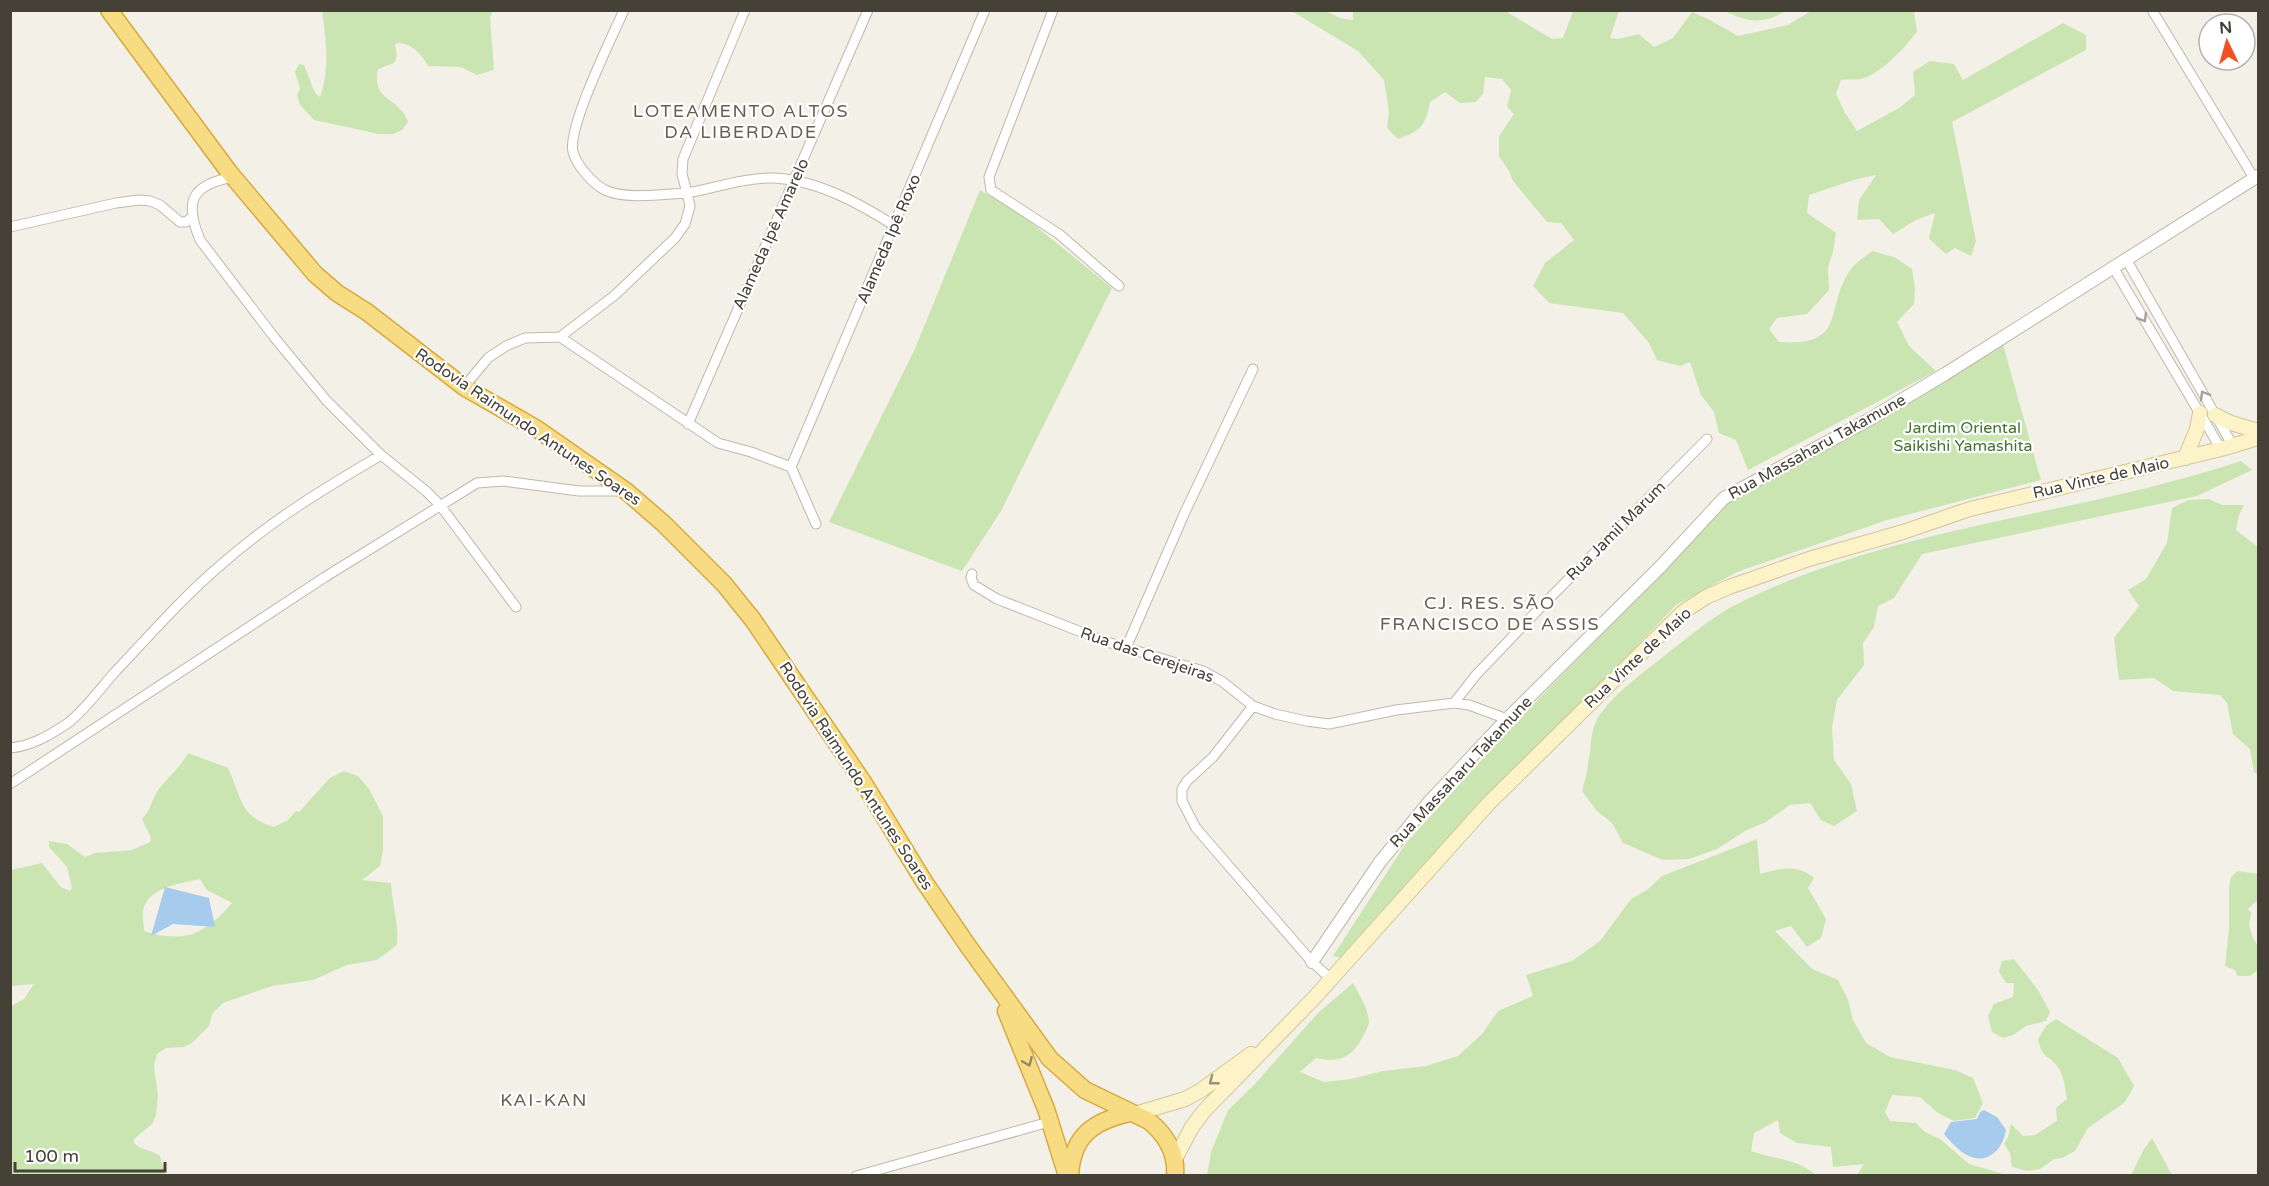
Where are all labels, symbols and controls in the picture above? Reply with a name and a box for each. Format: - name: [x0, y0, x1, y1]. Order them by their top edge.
- north arrow: [2197, 12, 2257, 72]
- text: N: [2219, 18, 2233, 39]
- district label: LOTEAMENTO ALTOS DA LIBERDADE: [633, 100, 849, 143]
- street label: Alameda Ipê Amarelo: [729, 155, 813, 313]
- street label: Alameda Ipê Roxo: [853, 171, 925, 307]
- one-way arrow: [2135, 312, 2147, 322]
- street label: Rodovia Raimundo Antunes Soares: [411, 344, 645, 510]
- street label: Rua Massaharu Takamune: [1725, 390, 1909, 504]
- one-way arrow: [2200, 391, 2211, 401]
- park label: Jardim Oriental Saikishi Yamashita: [1893, 418, 2033, 456]
- street label: Rua Vinte de Maio: [2031, 453, 2171, 503]
- street label: Rua Jamil Marum: [1562, 477, 1670, 585]
- district label: CJ. RES. SÃO FRANCISCO DE ASSIS: [1380, 592, 1600, 635]
- street label: Rua Vinte de Maio: [1580, 603, 1696, 713]
- street label: Rua das Cerejeiras: [1078, 623, 1216, 687]
- street label: Rodovia Raimundo Antunes Soares: [775, 658, 937, 894]
- street label: Rua Massaharu Takamune: [1385, 692, 1537, 852]
- one-way arrow: [1021, 1055, 1033, 1066]
- one-way arrow: [1208, 1074, 1219, 1085]
- district label: KAI-KAN: [500, 1089, 588, 1111]
- scale bar: [15, 1135, 165, 1173]
- text: 100 m: [24, 1145, 79, 1167]

